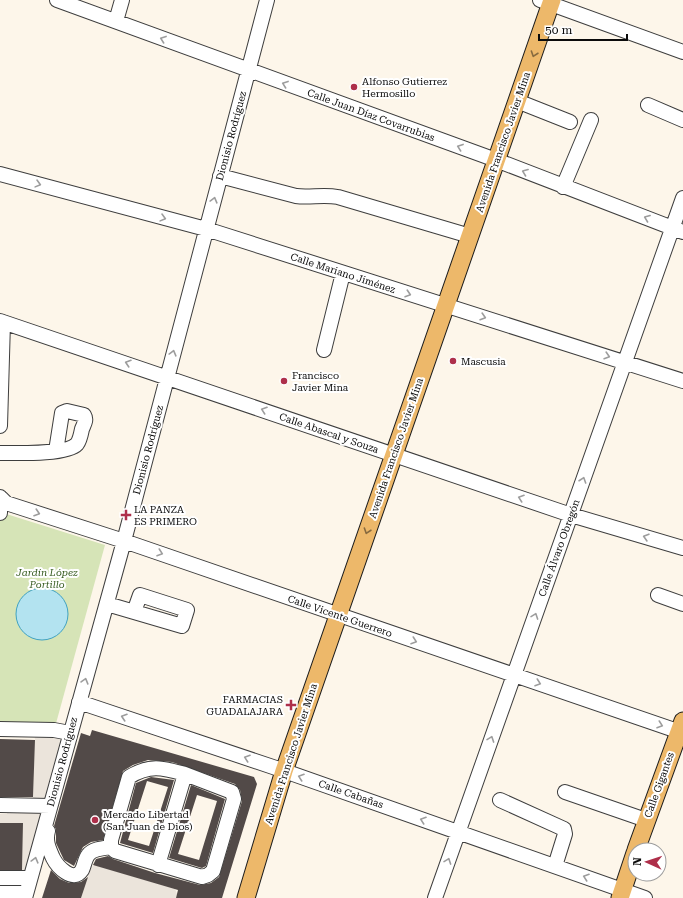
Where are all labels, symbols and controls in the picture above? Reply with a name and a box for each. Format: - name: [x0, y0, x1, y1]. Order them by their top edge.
- scale bar: [539, 16, 627, 42]
- text: 50 m: [545, 23, 572, 37]
- one-way arrow: [160, 35, 167, 43]
- one-way arrow: [530, 51, 538, 58]
- street label: Avenida Francisco Javier Mina: [474, 70, 532, 214]
- place label: Alfonso Gutierrez Hermosillo: [362, 76, 447, 99]
- one-way arrow: [281, 80, 288, 88]
- marker: Alfonso Gutierrez Hermosillo: [349, 82, 359, 92]
- street label: Calle Juan Díaz Covarrubias: [306, 87, 437, 143]
- street label: Dionisio Rodríguez: [214, 90, 248, 182]
- one-way arrow: [456, 143, 463, 152]
- one-way arrow: [522, 168, 529, 176]
- one-way arrow: [34, 180, 41, 188]
- one-way arrow: [209, 197, 218, 204]
- one-way arrow: [159, 213, 166, 222]
- one-way arrow: [643, 215, 650, 223]
- street label: Calle Mariano Jiménez: [289, 251, 397, 295]
- one-way arrow: [404, 289, 411, 298]
- one-way arrow: [479, 313, 486, 321]
- one-way arrow: [169, 350, 177, 356]
- one-way arrow: [603, 352, 610, 360]
- marker: Mascusia: [448, 356, 458, 366]
- place label: Mascusia: [461, 356, 506, 367]
- one-way arrow: [125, 360, 132, 368]
- place label: Francisco Javier Mina: [292, 370, 349, 393]
- marker: Francisco Javier Mina: [279, 376, 289, 386]
- street label: Avenida Francisco Javier Mina: [367, 376, 425, 520]
- street label: Dionisio Rodríguez: [131, 404, 165, 496]
- one-way arrow: [261, 406, 268, 415]
- street label: Calle Abascal y Souza: [278, 411, 381, 455]
- one-way arrow: [578, 477, 587, 484]
- one-way arrow: [518, 495, 525, 503]
- street label: Calle Álvaro Obregón: [536, 497, 582, 598]
- place label: LA PANZA ES PRIMERO: [134, 504, 197, 527]
- one-way arrow: [33, 508, 40, 517]
- marker: LA PANZA ES PRIMERO: [121, 510, 131, 520]
- one-way arrow: [363, 528, 372, 535]
- one-way arrow: [642, 533, 649, 542]
- one-way arrow: [156, 549, 163, 557]
- park label: Jardín López Portillo: [15, 567, 78, 590]
- street label: Calle Vicente Guerrero: [286, 593, 394, 639]
- one-way arrow: [530, 613, 538, 620]
- one-way arrow: [411, 636, 418, 645]
- one-way arrow: [80, 678, 89, 685]
- one-way arrow: [534, 678, 541, 687]
- street label: Avenida Francisco Javier Mina: [263, 682, 319, 826]
- place label: FARMACIAS GUADALAJARA: [206, 694, 283, 717]
- marker: FARMACIAS GUADALAJARA: [286, 700, 296, 710]
- one-way arrow: [121, 713, 128, 722]
- street label: Dionisio Rodríguez: [45, 716, 79, 808]
- one-way arrow: [657, 720, 664, 729]
- one-way arrow: [487, 735, 495, 742]
- street label: Calle Gigantes: [642, 750, 676, 819]
- one-way arrow: [244, 755, 251, 763]
- one-way arrow: [297, 773, 304, 781]
- street label: Calle Cabañas: [317, 778, 385, 810]
- place label: Mercado Libertad (San Juan de Dios): [103, 809, 193, 832]
- marker: Mercado Libertad (San Juan de Dios): [90, 815, 100, 825]
- one-way arrow: [420, 816, 427, 824]
- north arrow: [627, 842, 667, 882]
- text: N: [631, 856, 644, 866]
- one-way arrow: [30, 857, 39, 864]
- one-way arrow: [443, 858, 452, 865]
- one-way arrow: [582, 873, 589, 881]

